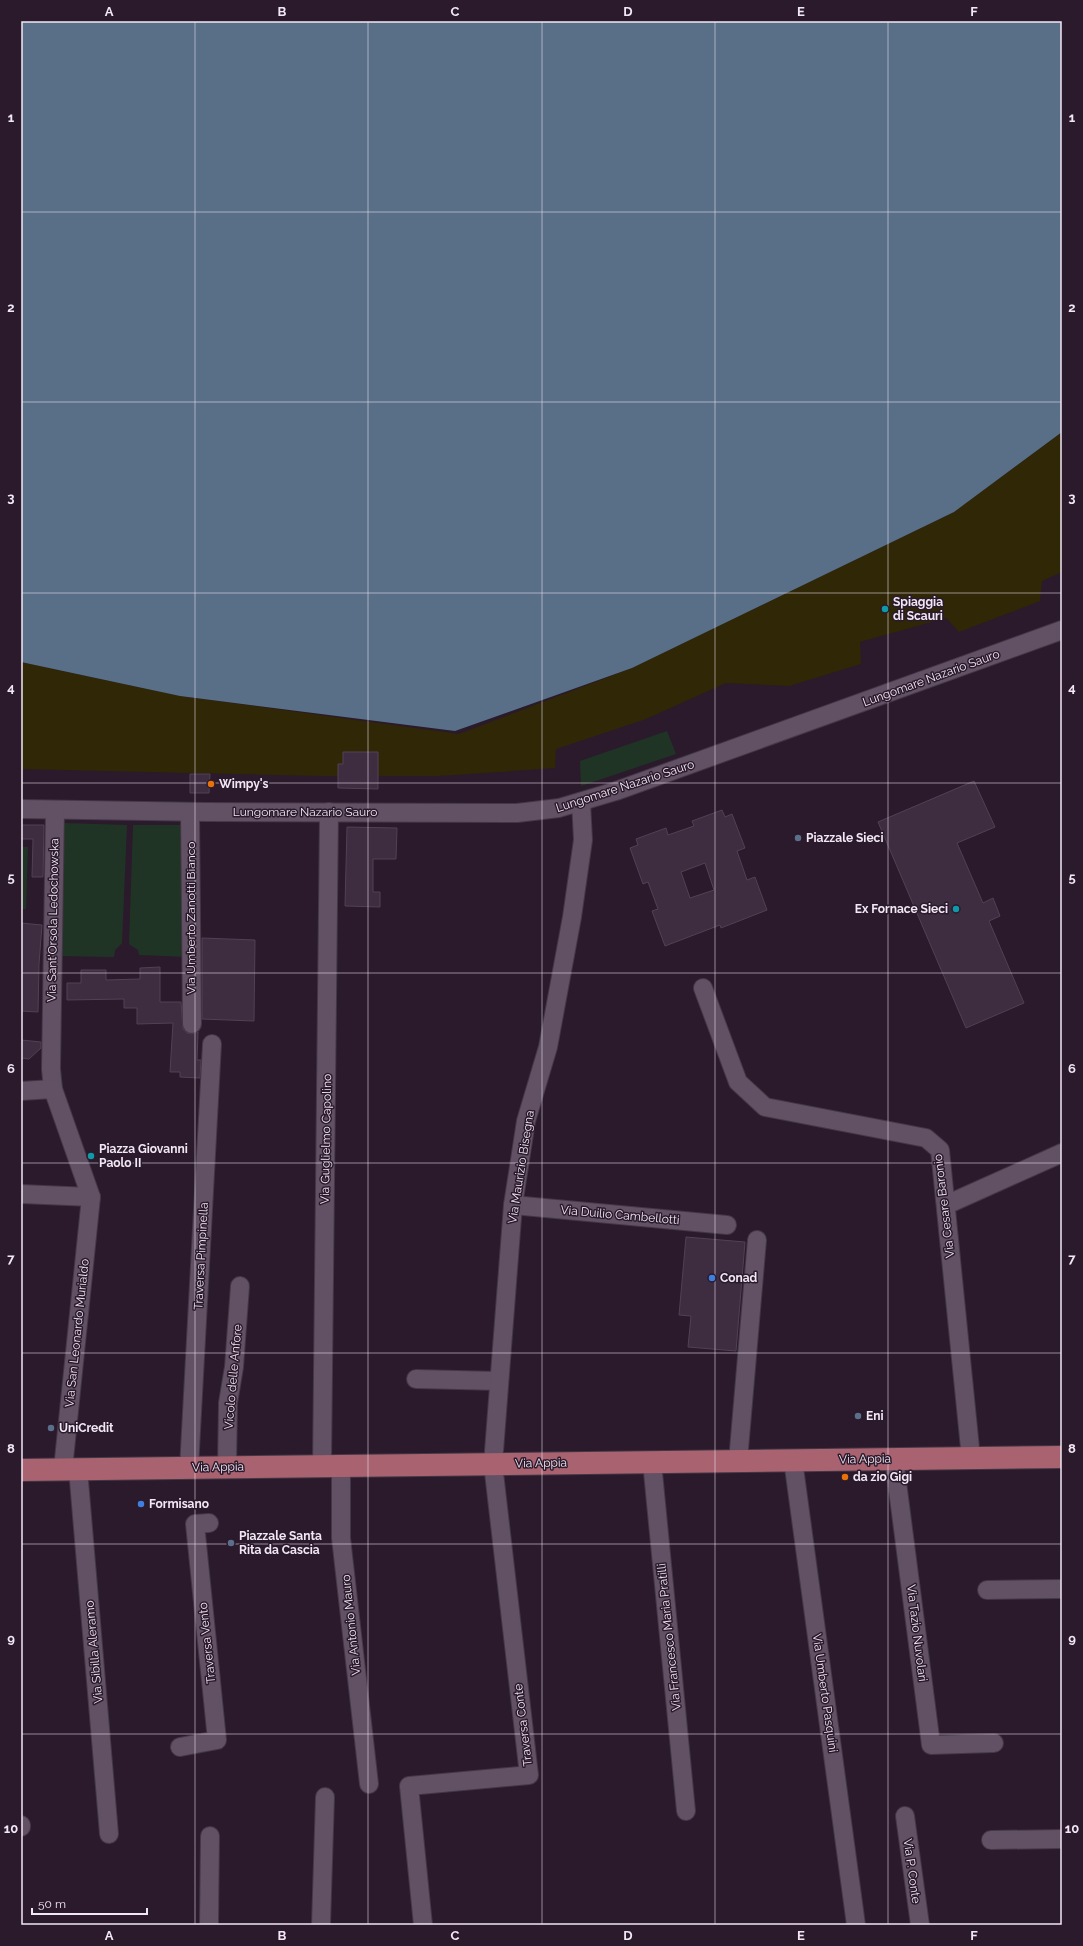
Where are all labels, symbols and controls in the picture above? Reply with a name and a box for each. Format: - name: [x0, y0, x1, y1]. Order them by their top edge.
- text: A: [105, 4, 114, 19]
- text: B: [278, 4, 287, 19]
- text: C: [451, 4, 460, 19]
- text: D: [623, 4, 633, 19]
- text: E: [797, 4, 805, 19]
- text: F: [970, 4, 978, 19]
- text: 1: [8, 110, 15, 125]
- text: 1: [1069, 110, 1076, 125]
- text: 2: [7, 300, 15, 315]
- text: 2: [1068, 300, 1076, 315]
- text: 3: [7, 490, 15, 505]
- text: 3: [1068, 490, 1076, 505]
- place label: Spiaggia di Scauri: [893, 595, 943, 623]
- marker: Spiaggia di Scauri: [880, 604, 890, 614]
- street label: Lungomare Nazario Sauro: [861, 647, 1001, 709]
- text: 4: [7, 680, 15, 695]
- text: 4: [1068, 680, 1076, 695]
- street label: Lungomare Nazario Sauro: [554, 757, 696, 815]
- place label: Wimpy's: [219, 777, 269, 791]
- marker: Wimpy's: [206, 779, 216, 789]
- street label: Lungomare Nazario Sauro: [233, 805, 377, 819]
- place label: Piazzale Sieci: [806, 831, 883, 845]
- marker: Piazzale Sieci: [793, 833, 803, 843]
- street label: Via Sant'Orsola Ledochowska: [45, 838, 61, 1002]
- street label: Via Umberto Zanotti Bianco: [184, 842, 198, 994]
- text: 5: [7, 870, 15, 885]
- text: 5: [1068, 870, 1076, 885]
- place label: Ex Fornace Sieci: [855, 902, 948, 916]
- marker: Ex Fornace Sieci: [951, 904, 961, 914]
- text: 6: [7, 1061, 15, 1076]
- text: 6: [1068, 1061, 1076, 1076]
- street label: Via Guglielmo Capolino: [318, 1074, 334, 1204]
- street label: Via Maurizio Bisegna: [505, 1109, 537, 1225]
- place label: Piazza Giovanni Paolo II: [99, 1142, 188, 1170]
- marker: Piazza Giovanni Paolo II: [86, 1151, 96, 1161]
- street label: Via Cesare Baronio: [931, 1153, 957, 1259]
- street label: Traversa Pimpinella: [191, 1202, 211, 1310]
- street label: Via Duilio Cambellotti: [560, 1203, 680, 1227]
- text: 7: [7, 1251, 15, 1266]
- text: 7: [1068, 1251, 1076, 1266]
- street label: Via San Leonardo Murialdo: [62, 1258, 92, 1408]
- place label: Conad: [720, 1271, 758, 1285]
- marker: Conad: [707, 1273, 717, 1283]
- street label: Vicolo delle Anfore: [221, 1324, 245, 1430]
- place label: Eni: [866, 1409, 884, 1423]
- marker: Eni: [853, 1411, 863, 1421]
- place label: UniCredit: [59, 1421, 114, 1435]
- marker: UniCredit: [46, 1423, 56, 1433]
- text: 8: [7, 1441, 15, 1456]
- text: 8: [1068, 1441, 1076, 1456]
- street label: Via Appia: [839, 1452, 891, 1466]
- street label: Via Appia: [515, 1456, 567, 1470]
- street label: Via Appia: [192, 1460, 244, 1474]
- place label: da zio Gigi: [853, 1470, 912, 1484]
- marker: da zio Gigi: [840, 1472, 850, 1482]
- place label: Formisano: [149, 1497, 209, 1511]
- marker: Formisano: [136, 1499, 146, 1509]
- place label: Piazzale Santa Rita da Cascia: [239, 1529, 322, 1557]
- marker: Piazzale Santa Rita da Cascia: [226, 1538, 236, 1548]
- street label: Via Francesco Maria Pratilli: [654, 1563, 684, 1711]
- street label: Via Antonio Mauro: [339, 1574, 363, 1676]
- street label: Via Tazio Nuvolari: [904, 1584, 930, 1682]
- street label: Via Sibilla Aleramo: [83, 1600, 105, 1704]
- street label: Traversa Vento: [196, 1602, 218, 1684]
- text: 9: [7, 1631, 15, 1646]
- text: 9: [1068, 1631, 1076, 1646]
- street label: Via Umberto Pasquini: [810, 1633, 840, 1753]
- street label: Traversa Conte: [511, 1683, 535, 1767]
- text: 10: [4, 1821, 18, 1836]
- text: 10: [1065, 1821, 1079, 1836]
- street label: Via P. Conte: [901, 1838, 923, 1904]
- scale bar: [32, 1890, 147, 1916]
- text: 50 m: [38, 1897, 66, 1911]
- text: A: [105, 1928, 114, 1943]
- text: B: [278, 1928, 287, 1943]
- text: C: [451, 1928, 460, 1943]
- text: D: [623, 1928, 633, 1943]
- text: E: [797, 1928, 805, 1943]
- text: F: [970, 1928, 978, 1943]

